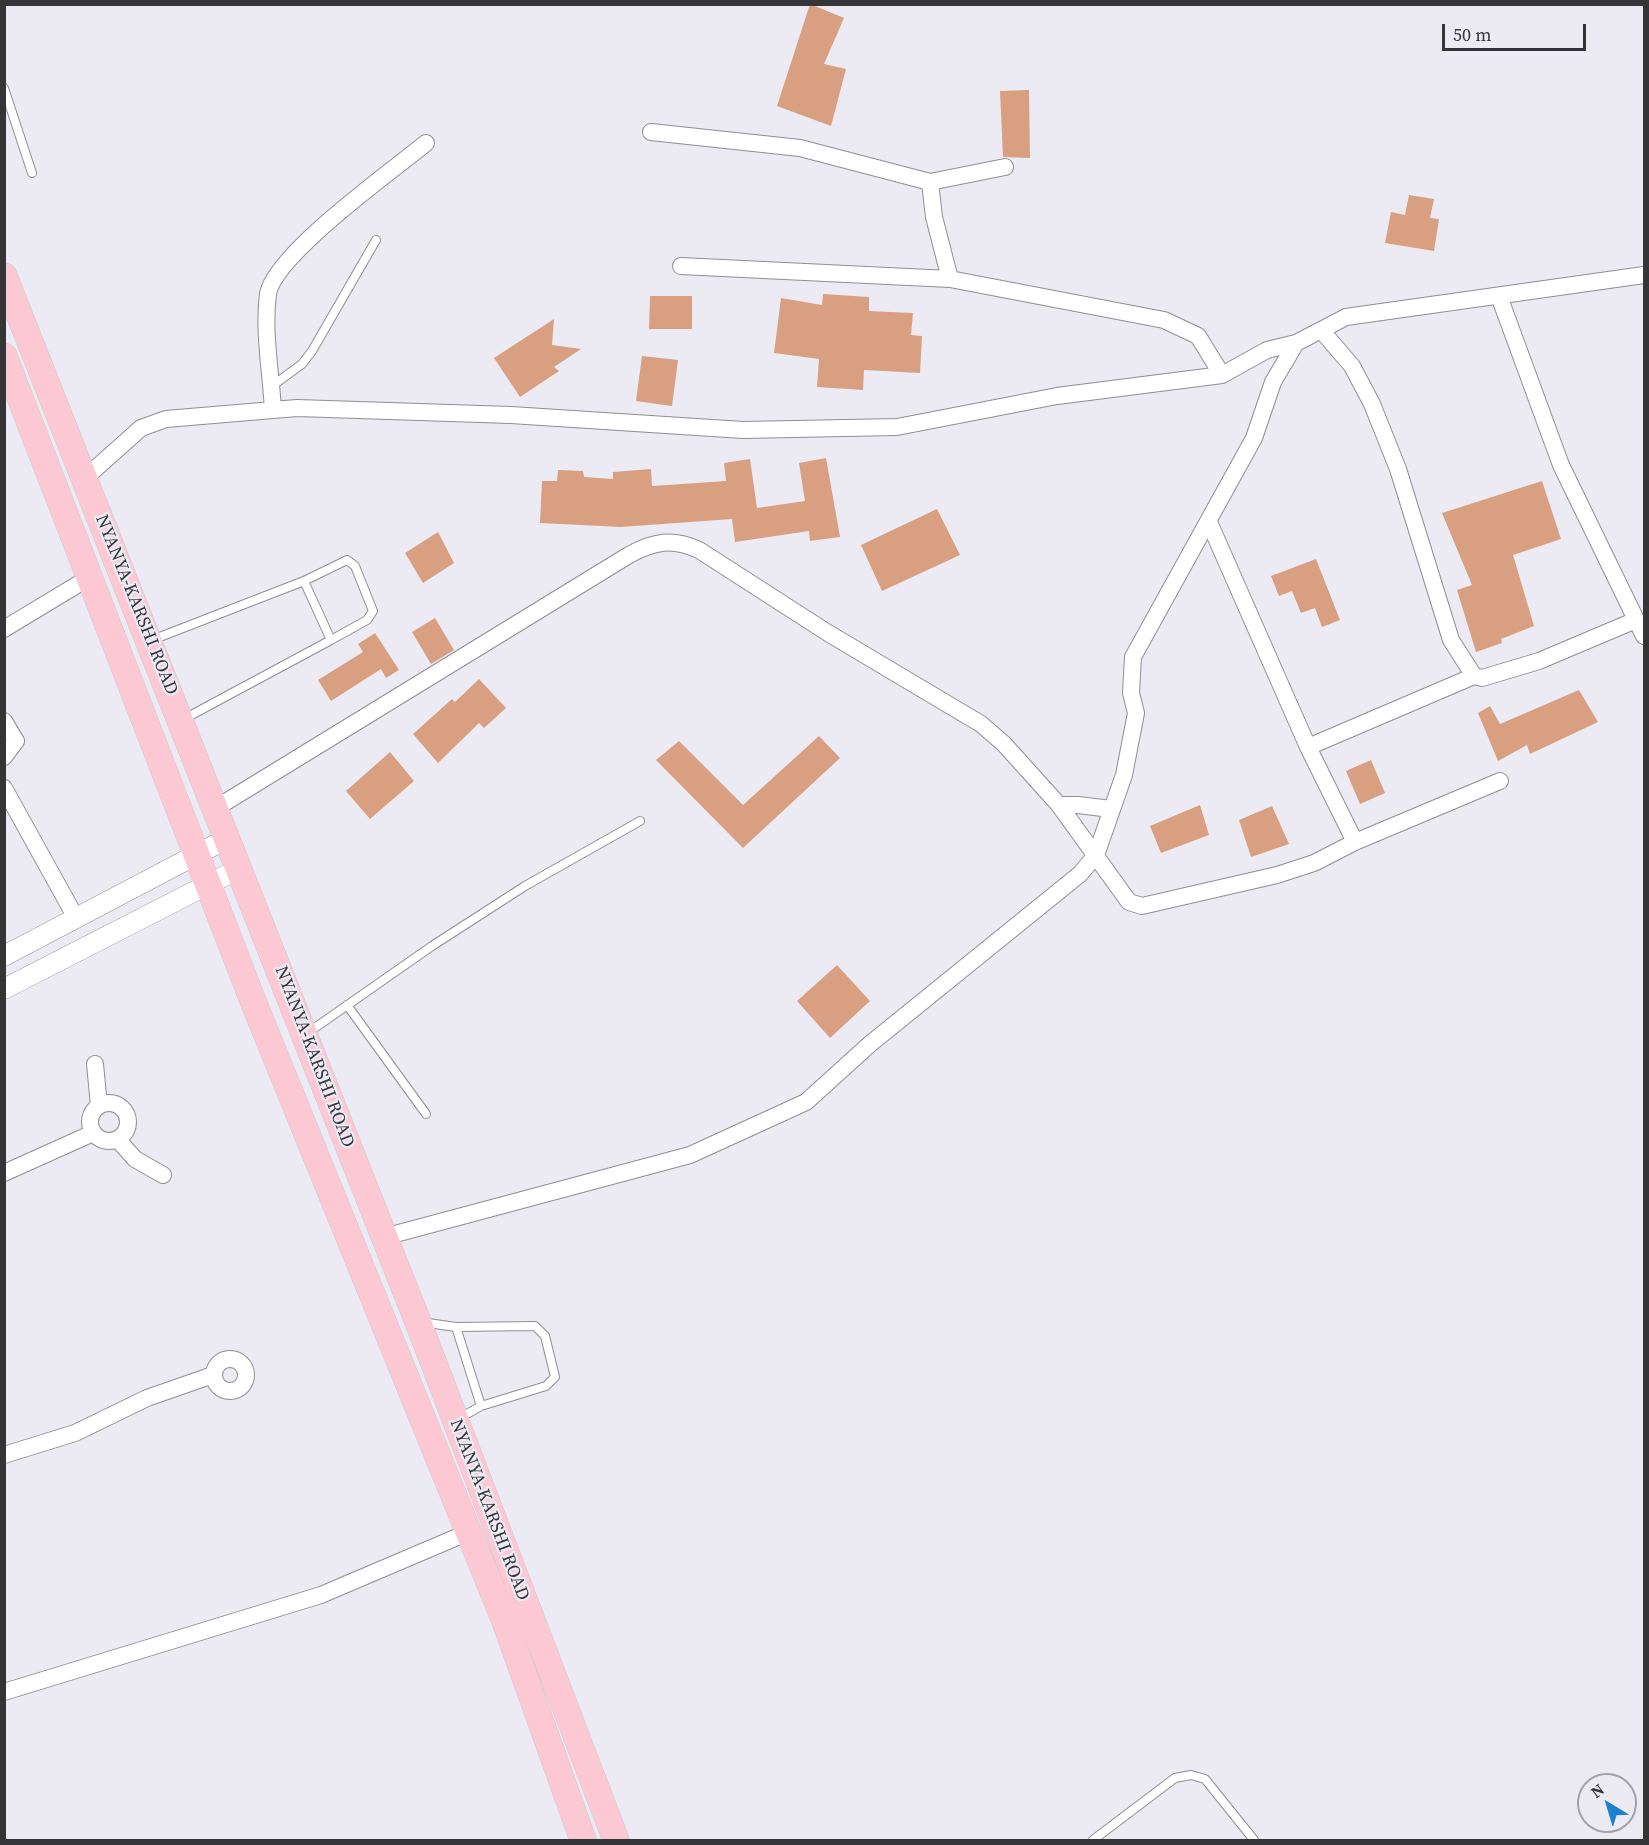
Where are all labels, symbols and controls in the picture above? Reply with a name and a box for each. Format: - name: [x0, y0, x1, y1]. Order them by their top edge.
- scale bar: [1445, 12, 1589, 50]
- text: 50 m: [1453, 22, 1491, 47]
- street label: NYANYA-KARSHI ROAD: [90, 512, 182, 698]
- street label: NYANYA-KARSHI ROAD: [269, 963, 359, 1151]
- street label: NYANYA-KARSHI ROAD: [444, 1416, 534, 1604]
- north arrow: [1577, 1773, 1637, 1833]
- text: N: [1586, 1778, 1609, 1803]

